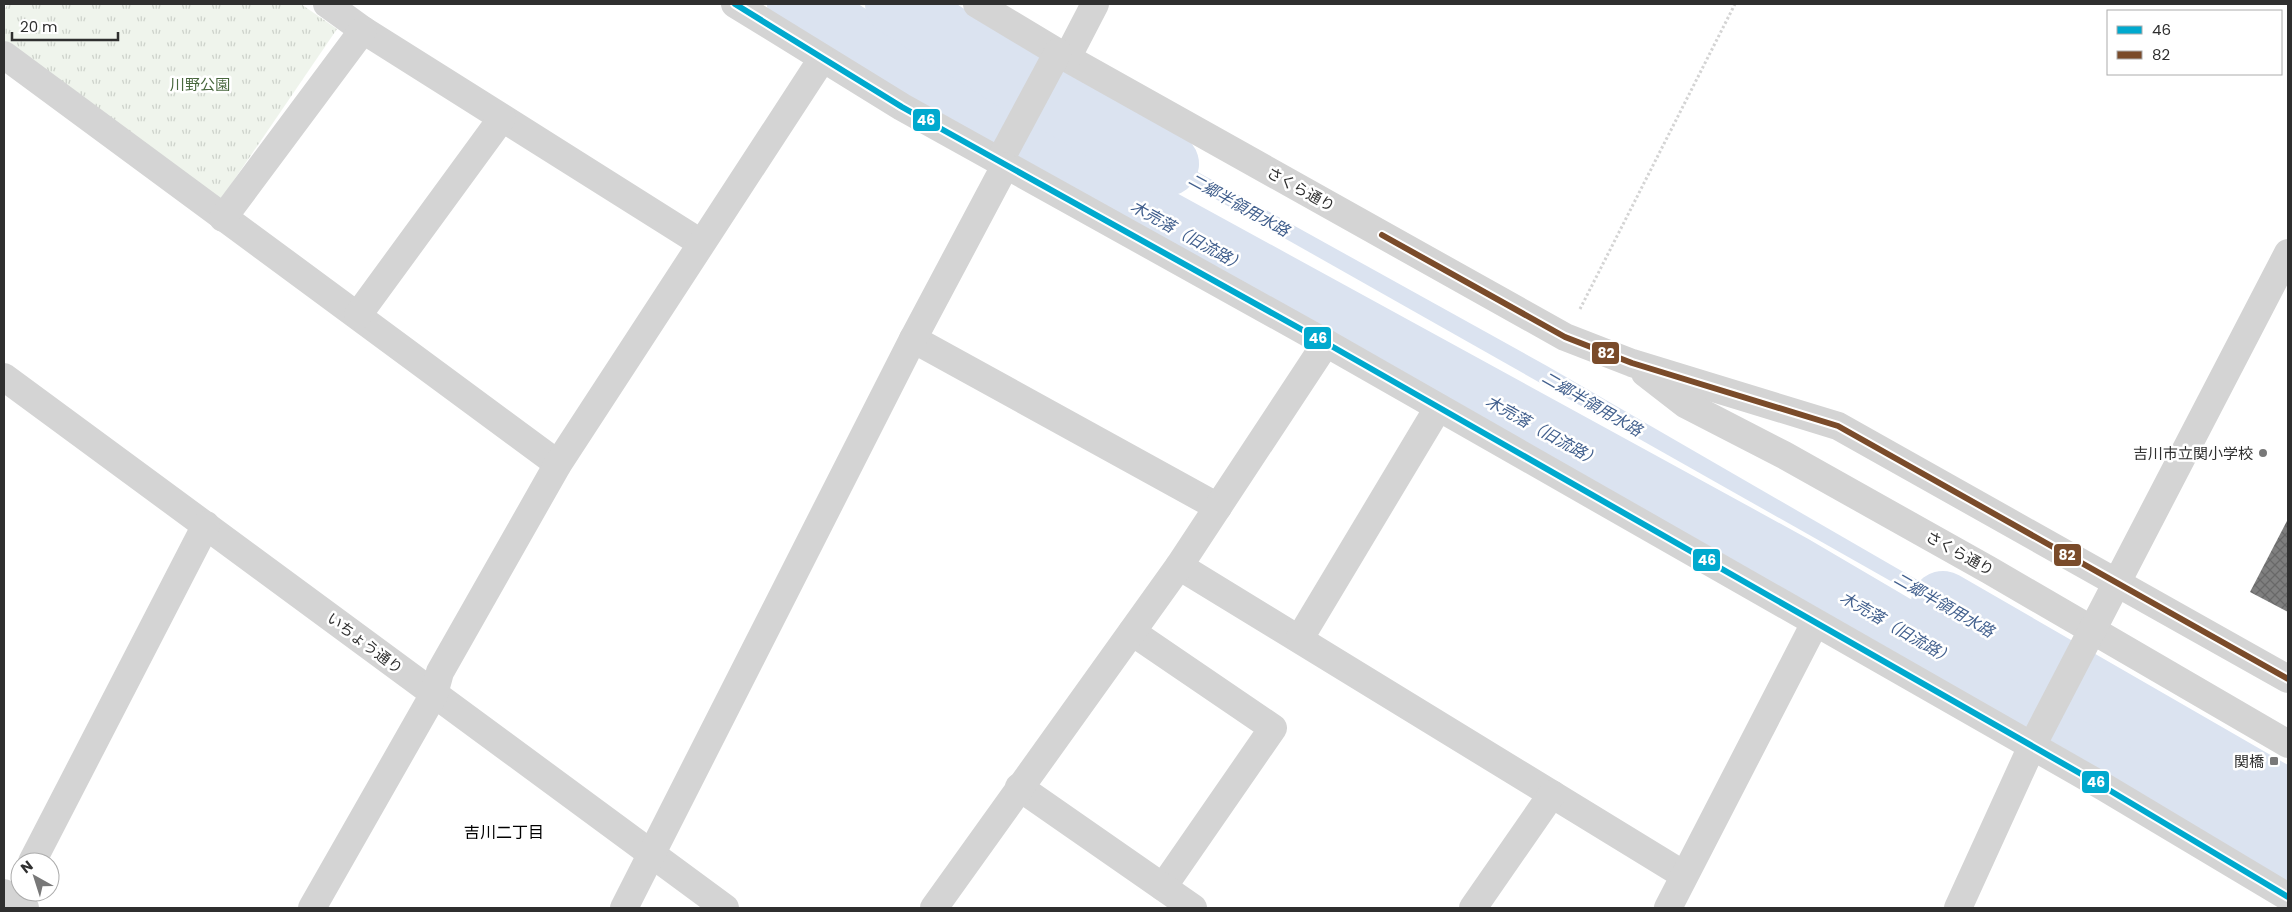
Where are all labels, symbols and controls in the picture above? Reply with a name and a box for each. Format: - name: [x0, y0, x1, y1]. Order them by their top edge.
- scale bar: [12, 10, 119, 42]
- legend: [2107, 10, 2282, 75]
- text: 20 m: [20, 16, 58, 37]
- text: 46: [2152, 19, 2171, 40]
- text: 82: [2152, 44, 2170, 65]
- park label: 川野公園: [170, 74, 230, 95]
- line badge: 46: [912, 108, 941, 132]
- text: 46: [917, 110, 935, 130]
- street label: さくら通り: [1263, 162, 1339, 216]
- water label: 二郷半領用水路: [1184, 168, 1295, 243]
- water label: 木売落（旧流路）: [1126, 195, 1250, 277]
- line badge: 46: [1303, 326, 1332, 350]
- text: 46: [1309, 328, 1327, 348]
- line badge: 82: [1591, 341, 1620, 365]
- text: 82: [1597, 343, 1615, 363]
- water label: 二郷半領用水路: [1538, 366, 1648, 443]
- water label: 木売落（旧流路）: [1481, 390, 1605, 472]
- place label: 吉川市立関小学校: [2133, 443, 2253, 464]
- marker: 吉川市立関小学校: [2257, 447, 2269, 459]
- street label: さくら通り: [1922, 526, 1998, 580]
- line badge: 82: [2053, 543, 2082, 567]
- text: 82: [2058, 545, 2076, 565]
- line badge: 46: [1692, 548, 1721, 572]
- text: 46: [1698, 550, 1716, 570]
- water label: 二郷半領用水路: [1890, 567, 2000, 644]
- water label: 木売落（旧流路）: [1836, 586, 1958, 670]
- street label: いちょう通り: [323, 608, 407, 678]
- place label: 関橋: [2234, 751, 2264, 772]
- marker: 関橋: [2268, 755, 2280, 767]
- line badge: 46: [2081, 770, 2110, 794]
- text: 46: [2087, 772, 2105, 792]
- district label: 吉川二丁目: [464, 821, 544, 844]
- north arrow: [10, 852, 60, 902]
- text: N: [16, 856, 37, 878]

